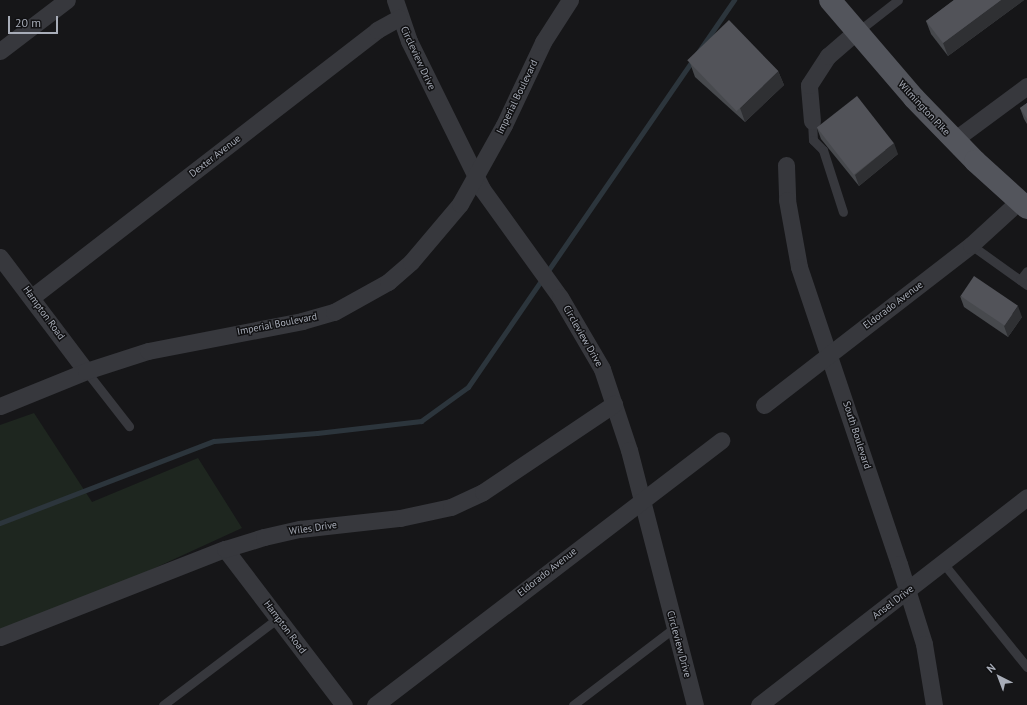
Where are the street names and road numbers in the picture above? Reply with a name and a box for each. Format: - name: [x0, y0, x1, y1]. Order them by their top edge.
- street label: Circleview Drive: [398, 24, 438, 92]
- street label: Imperial Boulevard: [494, 58, 540, 136]
- street label: Wilmington Pike: [896, 78, 952, 138]
- street label: Dexter Avenue: [187, 132, 243, 180]
- street label: Eldorado Avenue: [861, 279, 925, 331]
- street label: Hampton Road: [21, 284, 67, 342]
- street label: Circleview Drive: [561, 303, 605, 369]
- street label: Imperial Boulevard: [236, 310, 318, 338]
- street label: South Boulevard: [840, 400, 874, 470]
- street label: Wiles Drive: [288, 519, 338, 537]
- street label: Eldorado Avenue: [515, 545, 579, 599]
- street label: Ansel Drive: [870, 583, 916, 621]
- street label: Hampton Road: [261, 598, 309, 656]
- street label: Circleview Drive: [664, 609, 694, 679]

